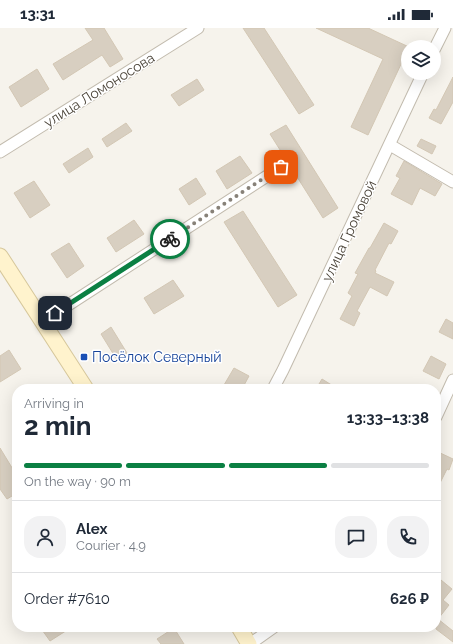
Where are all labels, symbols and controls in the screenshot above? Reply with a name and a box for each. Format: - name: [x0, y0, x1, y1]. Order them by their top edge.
- text: 13:31: [20, 5, 55, 23]
- map controls: [401, 40, 441, 80]
- button: layers: [401, 40, 441, 80]
- street label: улица Ломоносова: [41, 49, 157, 131]
- pin: [264, 150, 298, 184]
- icon: bag: [270, 156, 292, 178]
- street label: улица Громовой: [319, 178, 379, 284]
- courier: [150, 219, 190, 259]
- icon: bike: [159, 228, 181, 250]
- pin: [38, 296, 72, 330]
- icon: home: [44, 302, 66, 324]
- place label: Посёлок Северный: [92, 349, 221, 365]
- marker: Посёлок Северный: [79, 352, 89, 362]
- text: Arriving in: [24, 396, 84, 411]
- text: 13:33–13:38: [347, 409, 429, 427]
- text: 2 min: [24, 411, 91, 441]
- text: On the way · 90 m: [24, 474, 131, 489]
- button: person: [24, 516, 66, 558]
- button: chat: [335, 516, 377, 558]
- button: phone: [387, 516, 429, 558]
- text: Alex: [76, 520, 107, 538]
- text: Courier · 4.9: [76, 538, 146, 553]
- text: Order #7610: [24, 590, 110, 608]
- text: 626 ₽: [390, 590, 429, 608]

